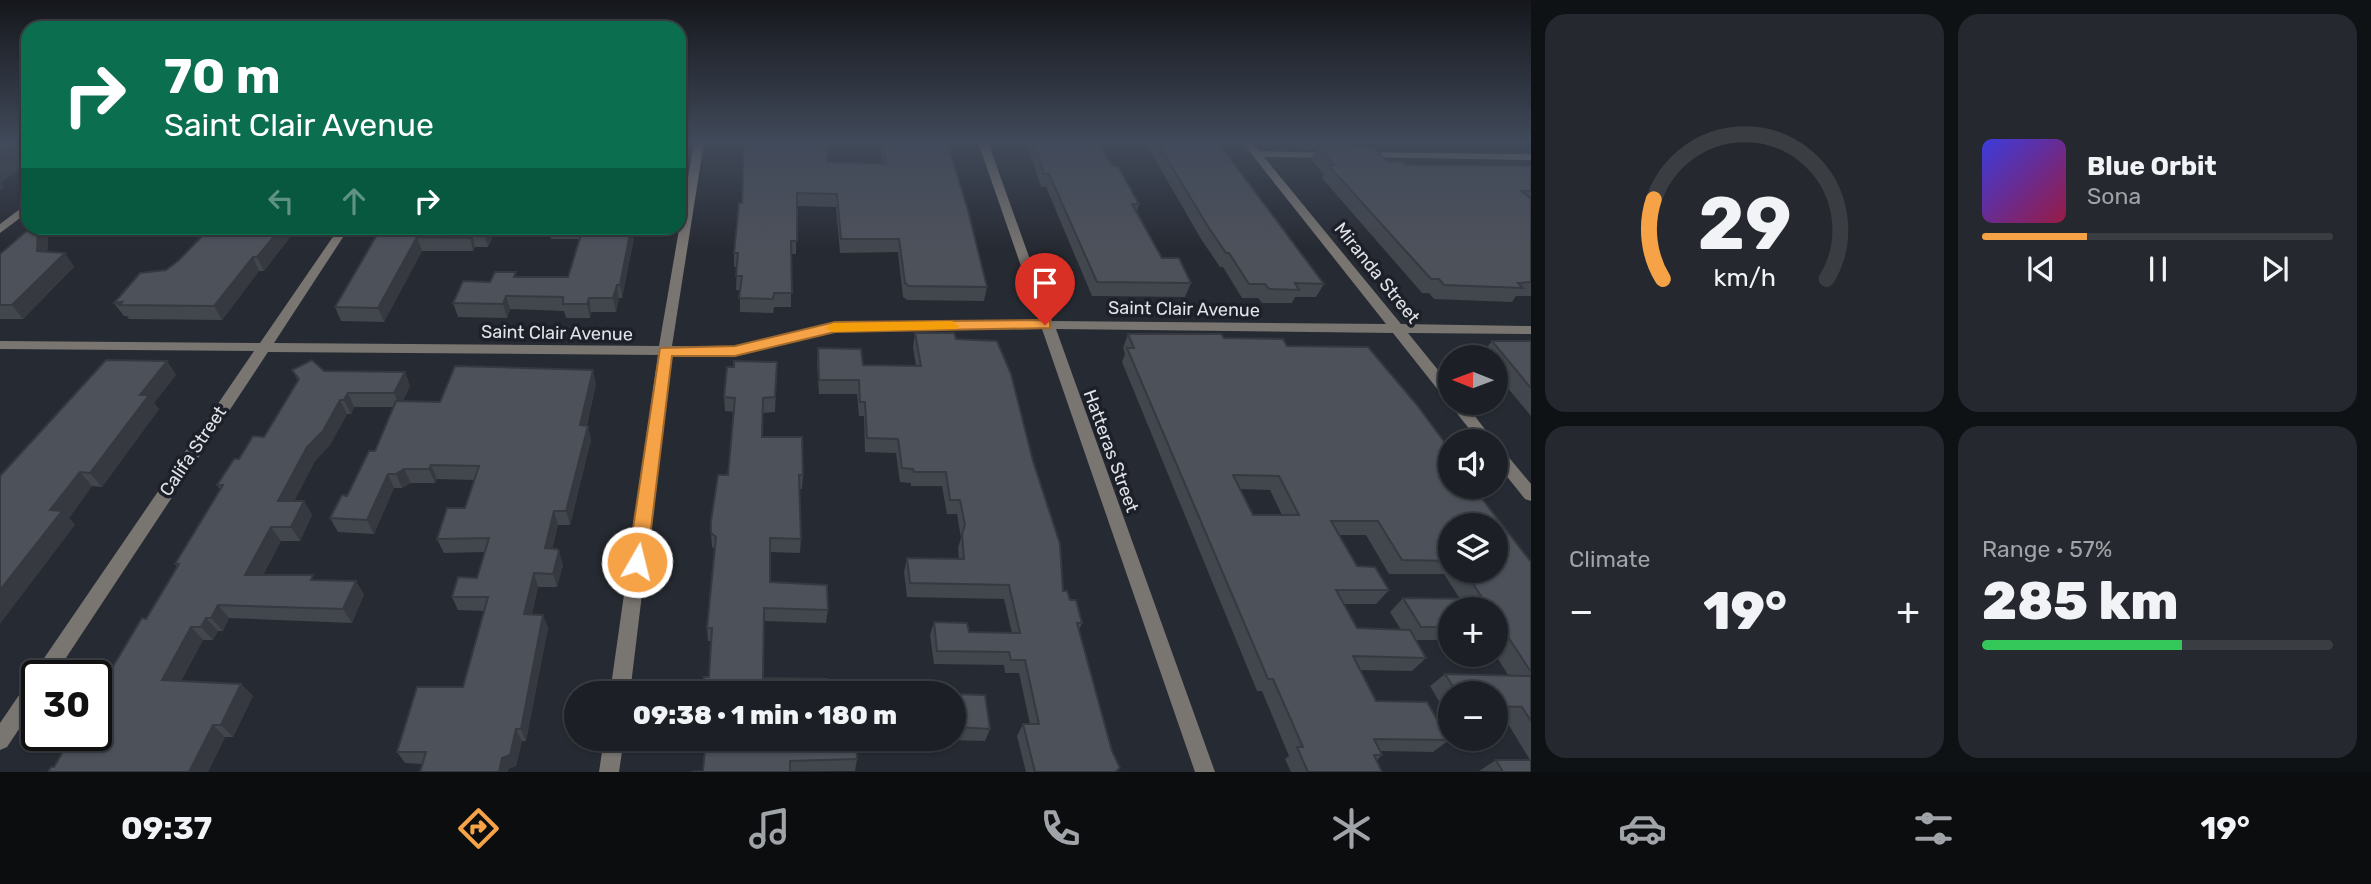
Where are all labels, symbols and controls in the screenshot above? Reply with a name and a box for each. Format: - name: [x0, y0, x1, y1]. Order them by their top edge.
- text: 70 m: [164, 47, 281, 105]
- icon: right: [49, 49, 140, 140]
- text: Saint Clair Avenue: [164, 106, 434, 144]
- text: Blue Orbit: [2087, 151, 2217, 182]
- icon: left: [262, 182, 300, 220]
- icon: ahead: [335, 182, 373, 220]
- icon: right: [408, 182, 446, 220]
- text: 29: [1698, 182, 1791, 268]
- text: Sona: [2087, 182, 2141, 210]
- street label: Miranda Street: [1330, 218, 1424, 328]
- icon: previous: [2022, 250, 2060, 288]
- icon: pause: [2139, 250, 2177, 288]
- icon: next: [2256, 250, 2294, 288]
- pin: [1015, 253, 1075, 325]
- text: km/h: [1713, 263, 1776, 292]
- icon: arrive: [1026, 264, 1064, 302]
- street label: Saint Clair Avenue: [1108, 297, 1260, 321]
- street label: Saint Clair Avenue: [481, 321, 633, 345]
- north arrow: [1438, 345, 1508, 415]
- map controls: [1438, 345, 1508, 751]
- street label: Hatteras Street: [1079, 387, 1143, 515]
- street label: Califa Street: [155, 402, 231, 500]
- button: sound: [1438, 429, 1508, 499]
- button: layers: [1438, 513, 1508, 583]
- position arrow: [600, 525, 674, 599]
- text: Range · 57%: [1982, 535, 2112, 563]
- text: Climate: [1569, 545, 1650, 573]
- text: 285 km: [1982, 570, 2179, 632]
- text: 19°: [1703, 580, 1787, 642]
- text: −: [1569, 588, 1594, 634]
- text: +: [1896, 588, 1920, 634]
- button: +: [1438, 597, 1508, 667]
- speed limit sign: 30: [21, 660, 112, 751]
- button: −: [1438, 681, 1508, 751]
- text: 09:38 · 1 min · 180 m: [633, 700, 897, 731]
- icon: directions: [454, 804, 503, 853]
- icon: music: [745, 804, 794, 853]
- icon: phone: [1036, 804, 1085, 853]
- icon: climate: [1327, 804, 1376, 853]
- icon: car: [1618, 804, 1667, 853]
- icon: filters: [1909, 804, 1958, 853]
- text: 09:37: [121, 809, 212, 847]
- text: 19°: [2200, 809, 2250, 847]

